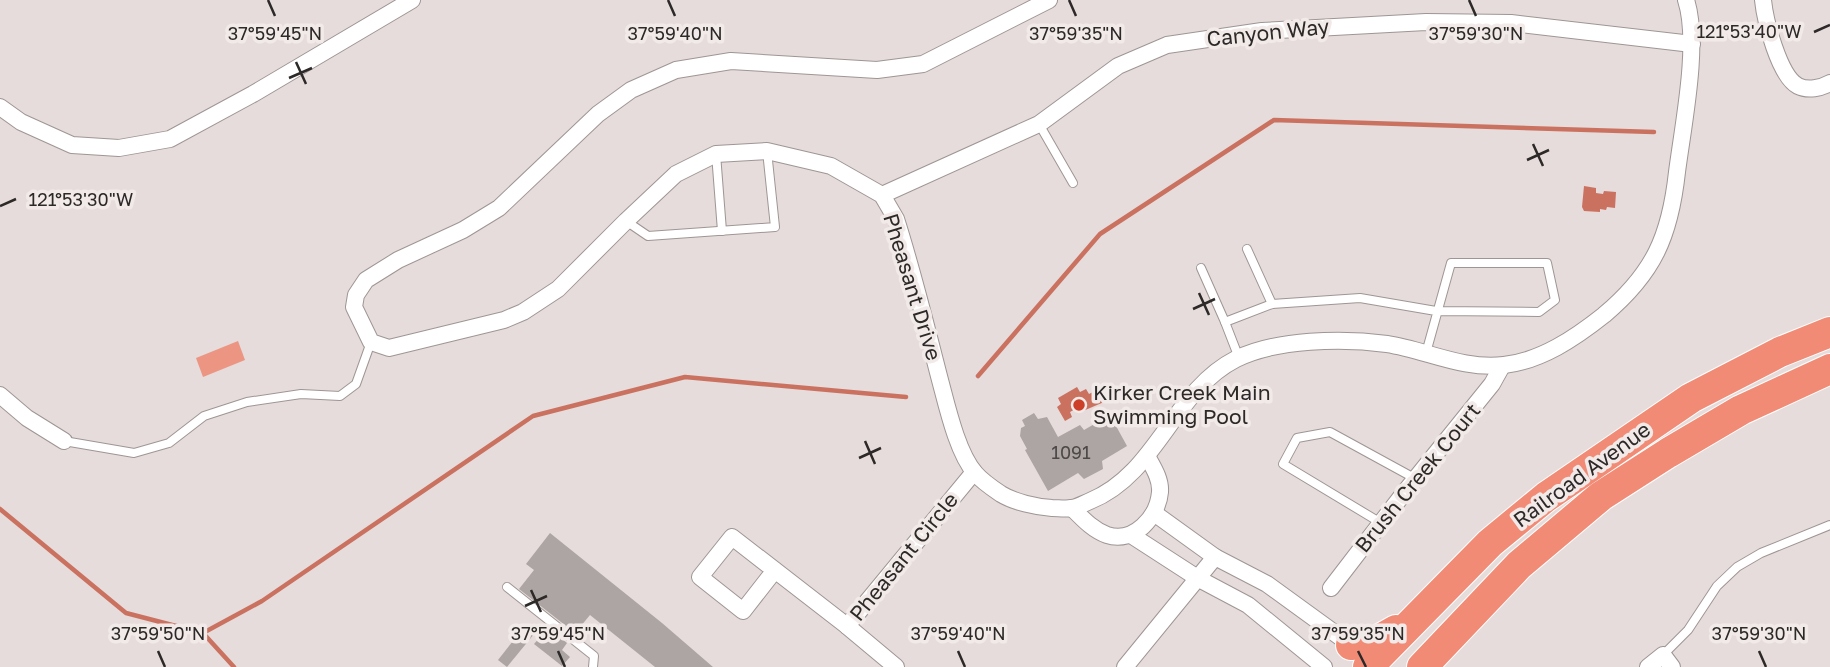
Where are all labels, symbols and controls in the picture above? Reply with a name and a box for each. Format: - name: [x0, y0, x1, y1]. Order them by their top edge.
- street label: Canyon Way: [1205, 13, 1331, 51]
- text: 121°53'40"W: [1696, 20, 1802, 42]
- text: 37°59'45"N: [228, 22, 322, 44]
- text: 37°59'40"N: [627, 22, 723, 44]
- text: 37°59'35"N: [1029, 22, 1123, 44]
- text: 37°59'30"N: [1429, 22, 1523, 44]
- text: 121°53'30"W: [29, 188, 133, 210]
- street label: Pheasant Drive: [878, 210, 948, 363]
- place label: Kirker Creek Main Swimming Pool: [1093, 379, 1271, 429]
- marker: Kirker Creek Main Swimming Pool: [1071, 397, 1087, 413]
- street label: Brush Creek Court: [1349, 397, 1485, 557]
- street label: Railroad Avenue: [1508, 416, 1655, 533]
- house number: 1091: [1051, 441, 1091, 463]
- street label: Pheasant Circle: [843, 487, 963, 626]
- text: 37°59'50"N: [111, 622, 205, 644]
- text: 37°59'45"N: [511, 622, 605, 644]
- text: 37°59'40"N: [910, 622, 1006, 644]
- text: 37°59'35"N: [1311, 622, 1405, 644]
- text: 37°59'30"N: [1712, 622, 1806, 644]

